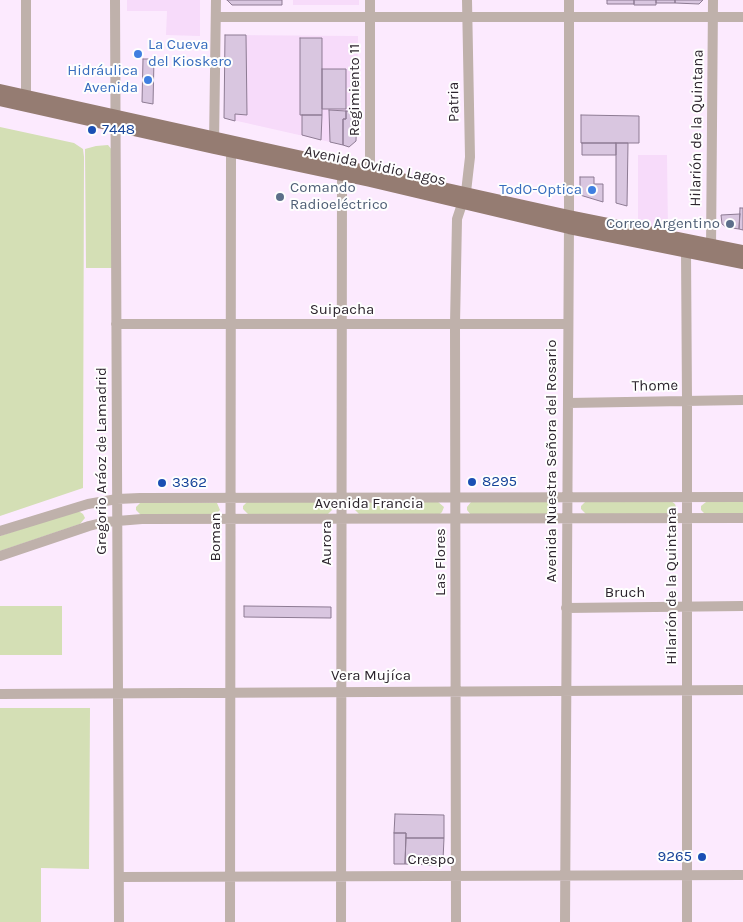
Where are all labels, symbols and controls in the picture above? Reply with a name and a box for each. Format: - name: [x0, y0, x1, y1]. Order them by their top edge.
- place label: La Cueva del Kioskero: [148, 36, 232, 71]
- street label: Regimiento 11: [346, 44, 364, 136]
- marker: La Cueva del Kioskero: [132, 48, 144, 60]
- street label: Hilarión de la Quintana: [687, 49, 707, 207]
- place label: Hidráulica Avenida: [67, 62, 138, 97]
- marker: Hidráulica Avenida: [142, 74, 154, 86]
- street label: Patria: [445, 82, 463, 122]
- place label: 7448: [102, 121, 135, 139]
- marker: 7448: [86, 124, 98, 136]
- street label: Avenida Ovidio Lagos: [303, 142, 447, 190]
- place label: Comando Radioeléctrico: [290, 179, 388, 214]
- place label: TodO-Optica: [499, 181, 582, 199]
- marker: TodO-Optica: [586, 184, 598, 196]
- marker: Comando Radioeléctrico: [274, 191, 286, 203]
- place label: Correo Argentino: [606, 215, 720, 233]
- marker: Correo Argentino: [724, 218, 736, 230]
- street label: Suipacha: [310, 301, 374, 319]
- street label: Avenida Nuestra Señora del Rosario: [543, 340, 561, 582]
- street label: Gregorio Aráoz de Lamadrid: [93, 367, 111, 555]
- street label: Thome: [632, 377, 678, 395]
- place label: 8295: [482, 473, 517, 491]
- place label: 3362: [172, 474, 207, 492]
- marker: 8295: [466, 476, 478, 488]
- marker: 3362: [156, 477, 168, 489]
- street label: Avenida Francia: [315, 495, 423, 513]
- street label: Hilarión de la Quintana: [663, 507, 681, 665]
- street label: Boman: [207, 513, 225, 561]
- street label: Aurora: [318, 521, 336, 565]
- street label: Las Flores: [432, 528, 450, 596]
- street label: Bruch: [605, 584, 645, 602]
- street label: Vera Mujíca: [331, 667, 411, 685]
- place label: 9265: [658, 848, 692, 866]
- street label: Crespo: [407, 851, 455, 869]
- marker: 9265: [696, 851, 708, 863]

